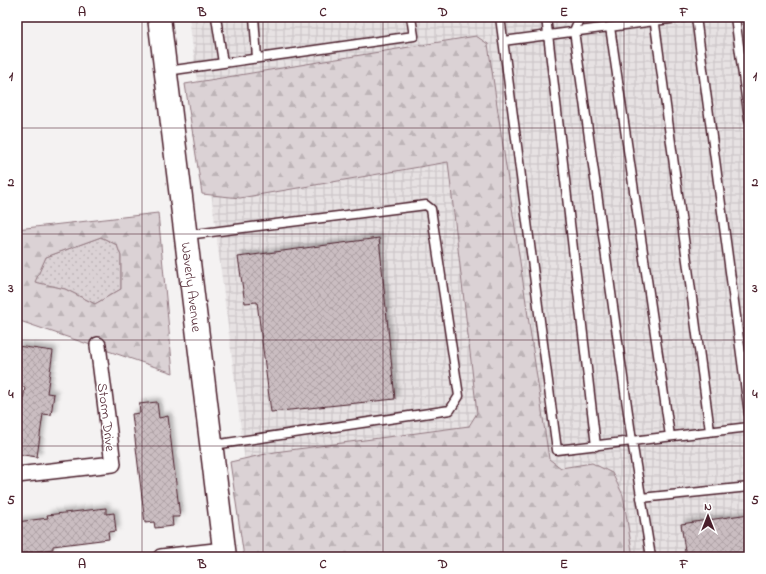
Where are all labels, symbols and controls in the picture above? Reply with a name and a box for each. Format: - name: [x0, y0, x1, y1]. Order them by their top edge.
- text: A: [78, 3, 86, 22]
- text: B: [197, 3, 207, 22]
- text: C: [319, 3, 327, 22]
- text: D: [437, 3, 448, 22]
- text: E: [560, 3, 568, 22]
- text: F: [679, 3, 689, 22]
- text: 1: [9, 67, 14, 86]
- text: 1: [753, 67, 758, 86]
- text: 2: [7, 173, 15, 192]
- text: 2: [751, 173, 759, 192]
- street label: Waverly Avenue: [175, 241, 207, 334]
- text: 3: [7, 279, 14, 298]
- text: 3: [751, 279, 758, 298]
- street label: Storm Drive: [91, 382, 120, 453]
- text: 4: [7, 385, 14, 404]
- text: 4: [751, 385, 758, 404]
- text: 5: [7, 491, 15, 510]
- text: 5: [751, 491, 759, 510]
- north arrow: [688, 496, 728, 536]
- text: N: [704, 499, 712, 515]
- text: A: [78, 555, 86, 574]
- text: B: [197, 555, 207, 574]
- text: C: [319, 555, 327, 574]
- text: D: [437, 555, 448, 574]
- text: E: [560, 555, 568, 574]
- text: F: [679, 555, 689, 574]

